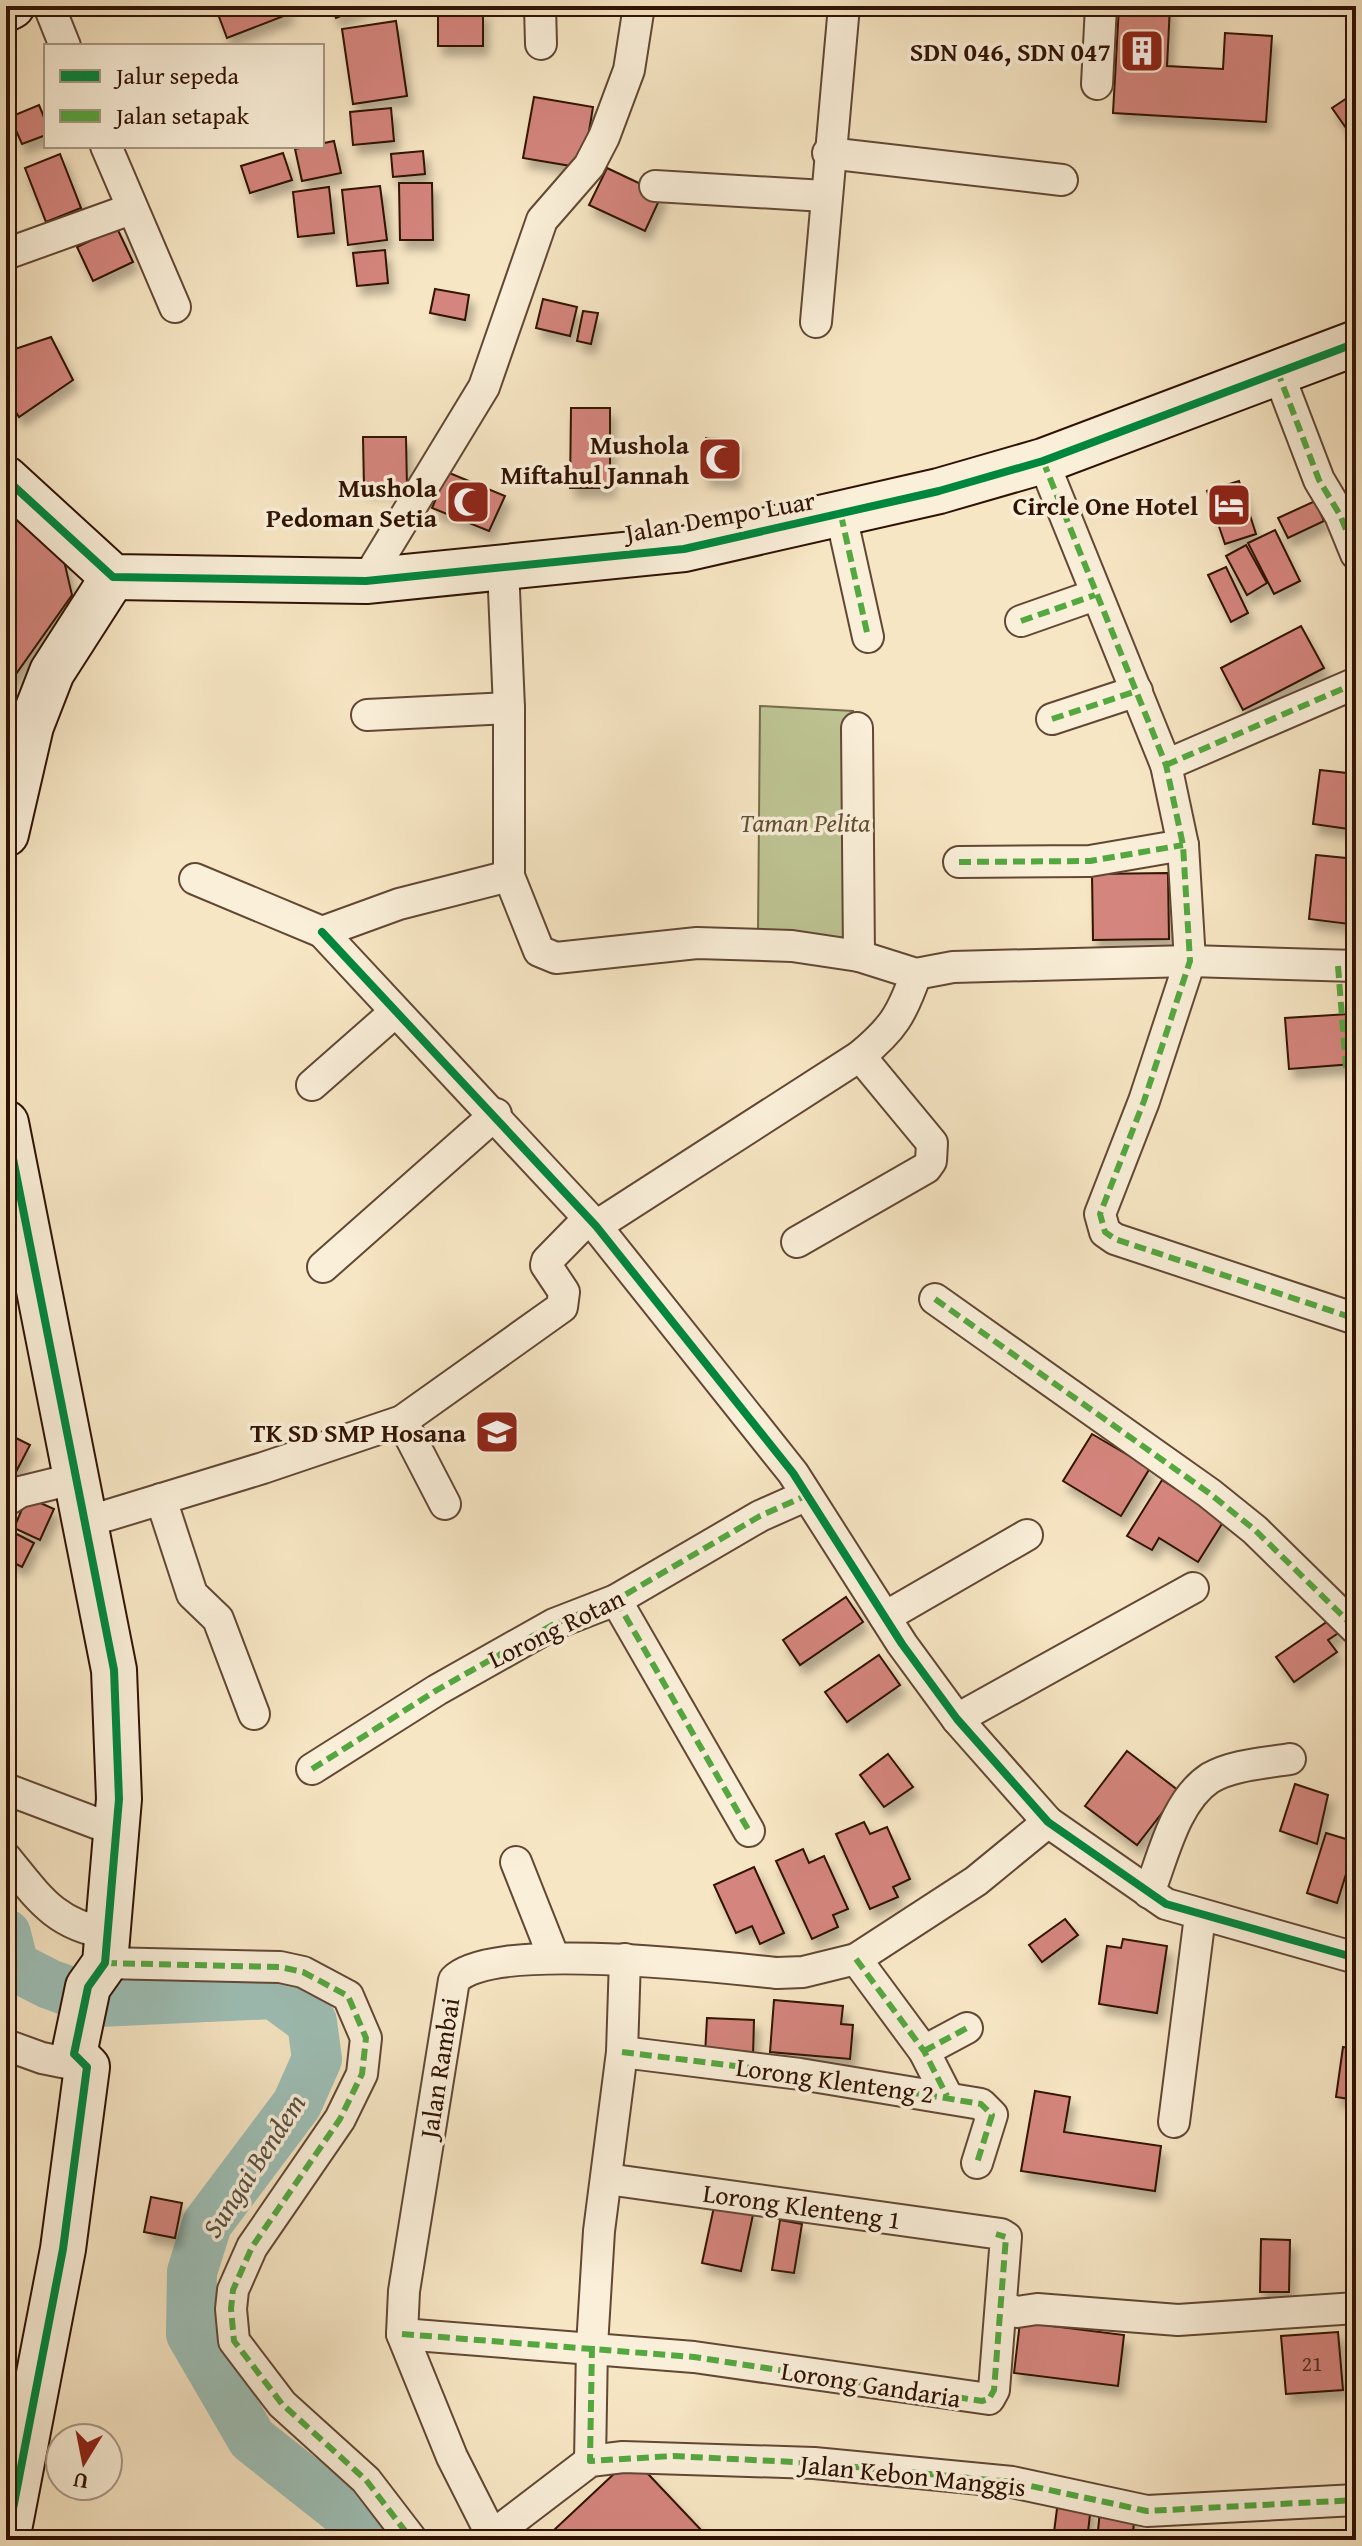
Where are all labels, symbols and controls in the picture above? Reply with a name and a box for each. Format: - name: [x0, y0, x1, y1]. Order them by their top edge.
- building icon: SDN 046, SDN 047: [1118, 27, 1166, 75]
- place label: SDN 046, SDN 047: [910, 32, 1111, 71]
- legend: [44, 44, 324, 148]
- text: Jalur sepeda: [113, 58, 240, 93]
- text: Jalan setapak: [113, 98, 250, 133]
- place label: Mushola Miftahul Jannah: [501, 425, 690, 494]
- mosque icon: Mushola Miftahul Jannah: [696, 435, 744, 483]
- place label: Mushola Pedoman Setia: [266, 468, 438, 537]
- mosque icon: Mushola Pedoman Setia: [444, 478, 492, 526]
- street label: Jalan Dempo Luar: [619, 480, 818, 552]
- hotel icon: Circle One Hotel: [1205, 481, 1253, 529]
- place label: Circle One Hotel: [1013, 486, 1198, 525]
- park label: Taman Pelita: [740, 803, 870, 842]
- school or university icon: TK SD SMP Hosana: [473, 1408, 521, 1456]
- place label: TK SD SMP Hosana: [250, 1413, 467, 1452]
- street label: Lorong Rotan: [481, 1578, 631, 1678]
- street label: Jalan Rambai: [408, 1995, 469, 2144]
- street label: Lorong Klenteng 2: [734, 2047, 936, 2113]
- water label: Sungai Bendem: [191, 2085, 315, 2245]
- street label: Lorong Klenteng 1: [701, 2173, 903, 2239]
- house number: 21: [1301, 2347, 1323, 2379]
- street label: Lorong Gandaria: [778, 2351, 964, 2418]
- north arrow: [44, 2422, 124, 2502]
- street label: Jalan Kebon Manggis: [795, 2443, 1028, 2506]
- text: U: [70, 2465, 91, 2499]

